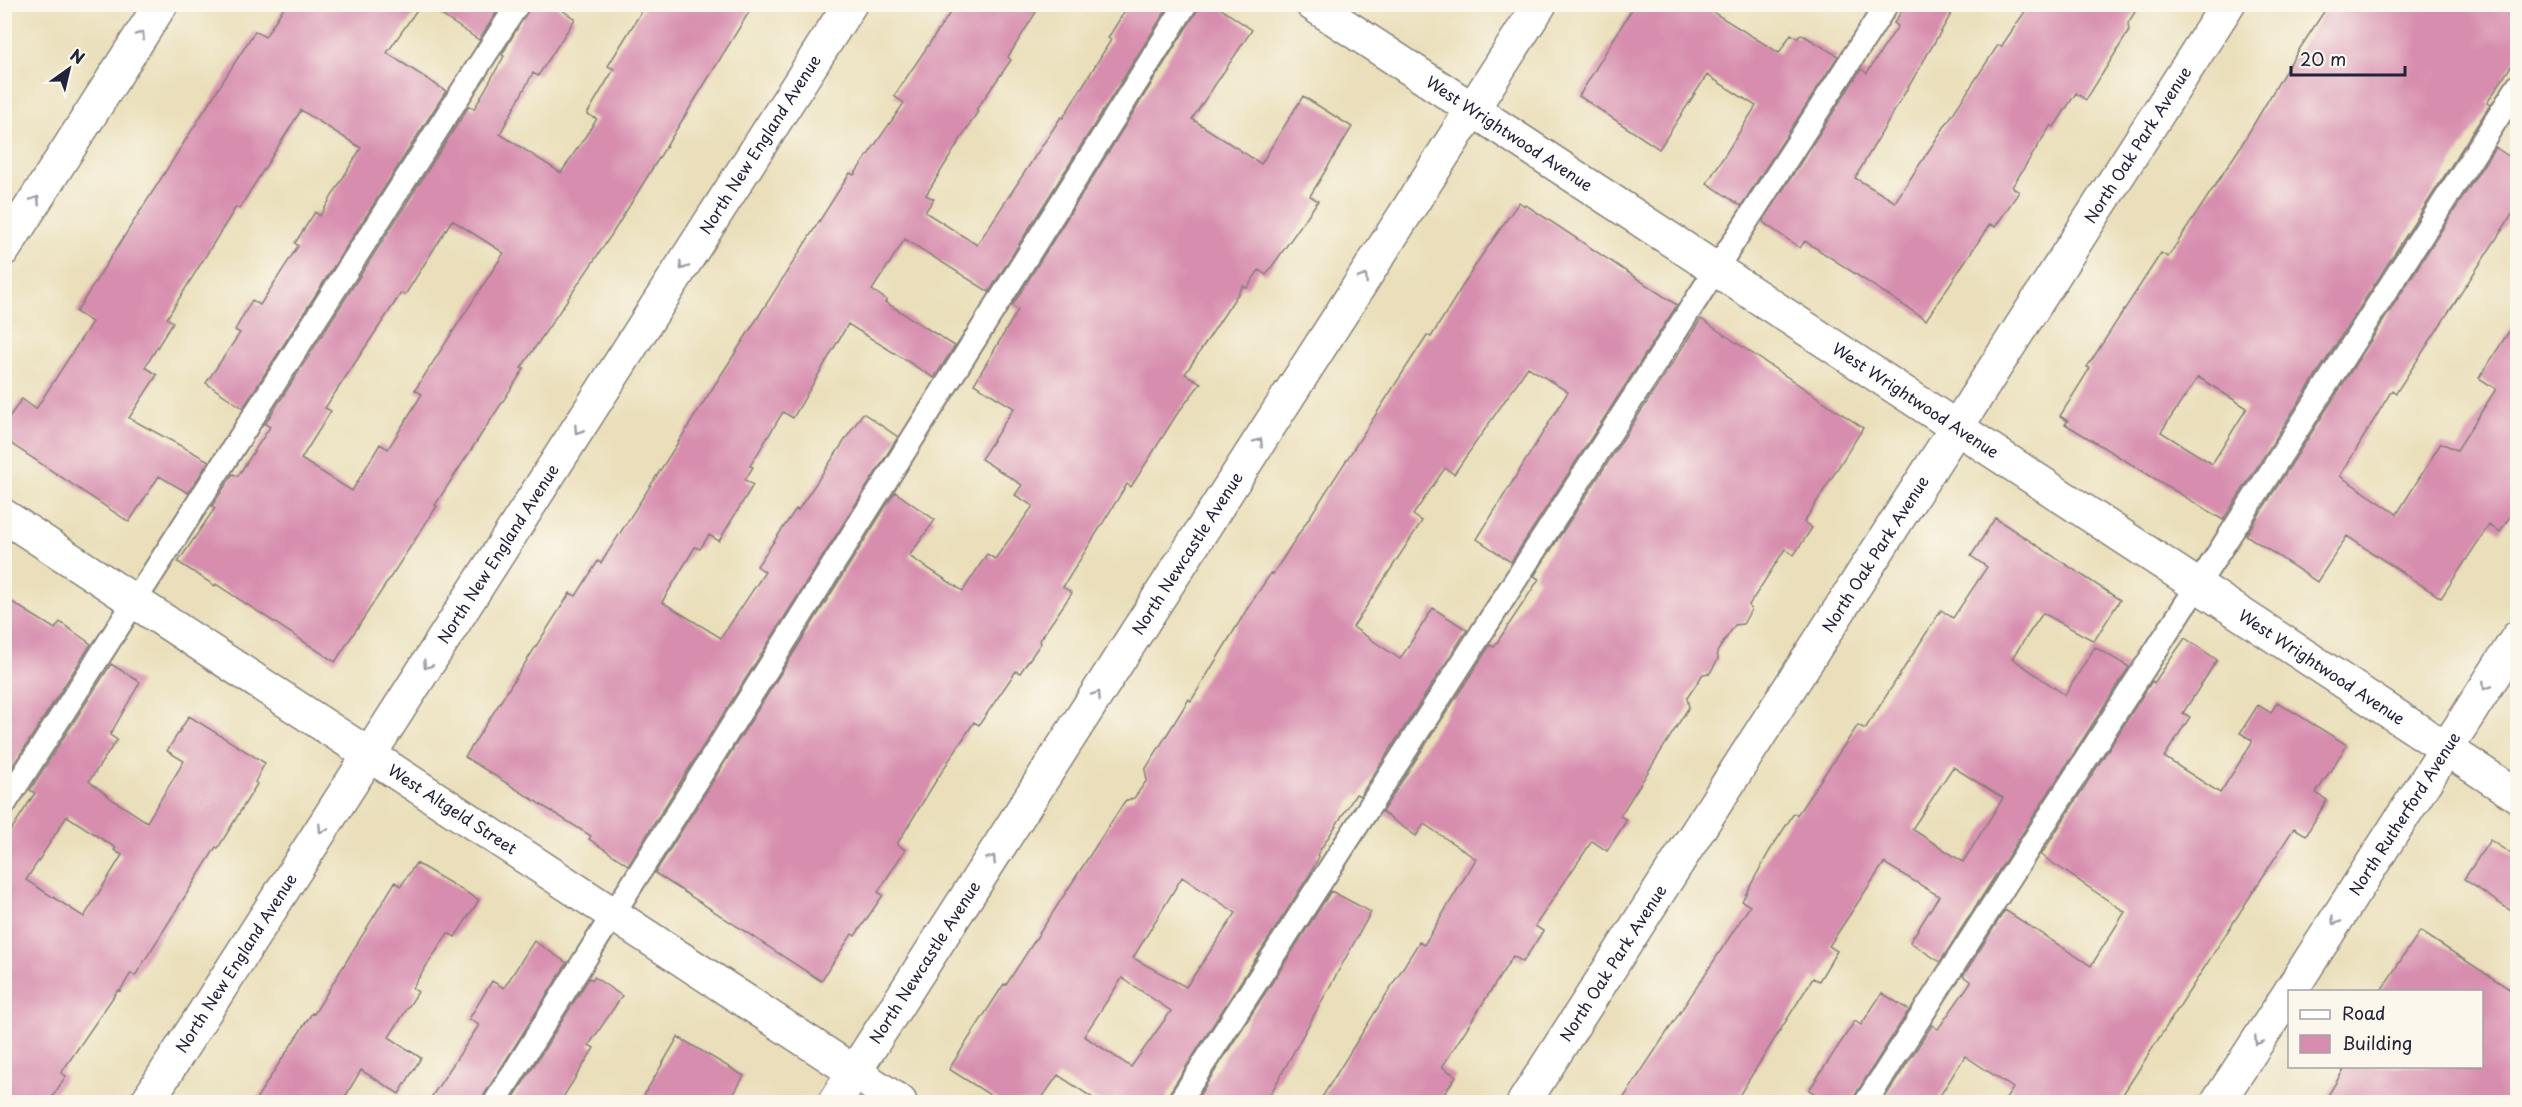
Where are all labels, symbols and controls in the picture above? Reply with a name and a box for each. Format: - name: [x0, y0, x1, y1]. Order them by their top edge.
- one-way arrow: [134, 31, 145, 42]
- north arrow: [39, 39, 99, 99]
- scale bar: [2291, 39, 2405, 77]
- text: N: [66, 42, 90, 69]
- text: 20 m: [2300, 45, 2346, 72]
- street label: North New England Avenue: [693, 49, 826, 238]
- street label: North Oak Park Avenue: [2078, 61, 2196, 227]
- street label: West Wrightwood Avenue: [1422, 69, 1598, 196]
- one-way arrow: [29, 196, 40, 207]
- one-way arrow: [679, 259, 690, 270]
- one-way arrow: [1357, 274, 1369, 284]
- street label: West Wrightwood Avenue: [1828, 336, 2004, 463]
- one-way arrow: [573, 424, 585, 434]
- one-way arrow: [1252, 438, 1263, 449]
- street label: North New England Avenue: [431, 459, 564, 648]
- street label: North Newcastle Avenue: [1125, 466, 1248, 639]
- street label: North Oak Park Avenue: [1815, 470, 1934, 637]
- street label: West Wrightwood Avenue: [2234, 603, 2411, 730]
- one-way arrow: [423, 658, 434, 669]
- one-way arrow: [2482, 679, 2493, 690]
- one-way arrow: [1090, 690, 1101, 701]
- street label: North Rutherford Avenue: [2342, 726, 2465, 900]
- street label: West Altgeld Street: [384, 757, 523, 860]
- one-way arrow: [318, 822, 329, 833]
- one-way arrow: [984, 855, 996, 865]
- street label: North New England Avenue: [169, 868, 302, 1057]
- street label: North Newcastle Avenue: [863, 875, 985, 1048]
- street label: North Oak Park Avenue: [1553, 879, 1672, 1046]
- one-way arrow: [2331, 914, 2342, 925]
- legend: [2288, 990, 2483, 1068]
- text: Road: [2342, 999, 2386, 1026]
- text: Building: [2342, 1029, 2412, 1056]
- one-way arrow: [2254, 1034, 2265, 1045]

